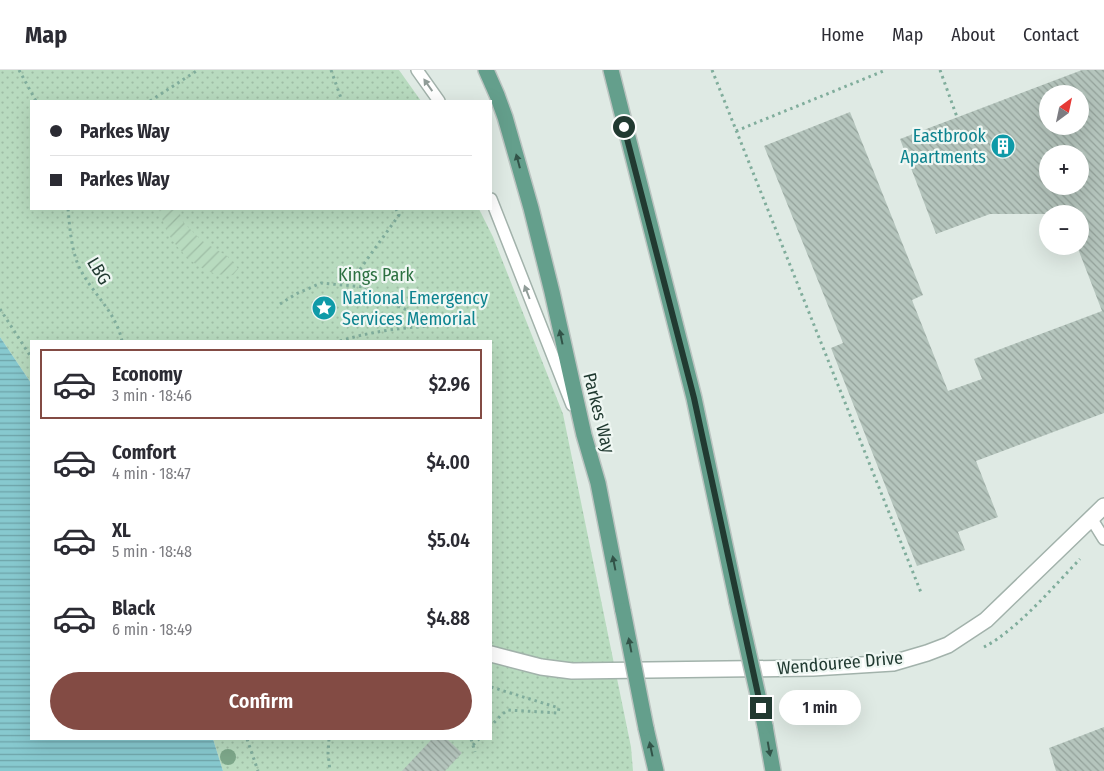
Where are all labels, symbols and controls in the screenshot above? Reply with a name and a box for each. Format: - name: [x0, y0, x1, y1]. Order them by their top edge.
- text: Map: [25, 21, 67, 49]
- text: Home: [821, 24, 864, 46]
- text: Map: [892, 24, 923, 46]
- text: About: [951, 24, 995, 46]
- text: Contact: [1023, 24, 1079, 46]
- one-way arrow: [423, 79, 433, 92]
- north arrow: [1039, 85, 1089, 135]
- map controls: [1039, 85, 1089, 255]
- route start: [613, 116, 635, 138]
- text: Parkes Way: [80, 120, 169, 143]
- place label: Eastbrook Apartments: [900, 125, 987, 168]
- building icon: Eastbrook Apartments: [990, 133, 1016, 159]
- button: +: [1039, 145, 1089, 195]
- one-way arrow: [514, 154, 522, 169]
- text: Parkes Way: [80, 168, 169, 191]
- button: −: [1039, 205, 1089, 255]
- street label: LBG: [82, 253, 116, 289]
- park label: Kings Park: [338, 264, 414, 286]
- one-way arrow: [523, 284, 531, 299]
- place label: National Emergency Services Memorial: [342, 287, 488, 330]
- place icon: National Emergency Services Memorial: [311, 295, 337, 321]
- one-way arrow: [557, 329, 565, 344]
- icon: car: [52, 362, 97, 407]
- text: Economy: [112, 363, 182, 386]
- street label: Parkes Way: [578, 370, 620, 456]
- text: $2.96: [429, 373, 470, 396]
- text: 3 min · 18:46: [112, 386, 192, 405]
- icon: car: [52, 440, 97, 485]
- text: Comfort: [112, 441, 176, 464]
- text: $4.00: [426, 451, 470, 474]
- text: 4 min · 18:47: [112, 464, 191, 483]
- icon: car: [52, 518, 97, 563]
- text: XL: [112, 519, 131, 542]
- text: $5.04: [427, 529, 470, 552]
- text: 5 min · 18:48: [112, 542, 192, 561]
- one-way arrow: [609, 555, 617, 571]
- icon: car: [52, 596, 97, 641]
- text: Black: [112, 597, 155, 620]
- text: $4.88: [427, 607, 470, 630]
- text: 6 min · 18:49: [112, 620, 192, 639]
- one-way arrow: [626, 638, 634, 653]
- street label: Wendouree Drive: [776, 647, 904, 679]
- button: Confirm: [50, 672, 472, 730]
- callout: 1 min: [778, 690, 861, 726]
- route end: [750, 697, 772, 719]
- text: 1 min: [803, 698, 837, 717]
- one-way arrow: [765, 741, 773, 757]
- one-way arrow: [647, 742, 655, 757]

